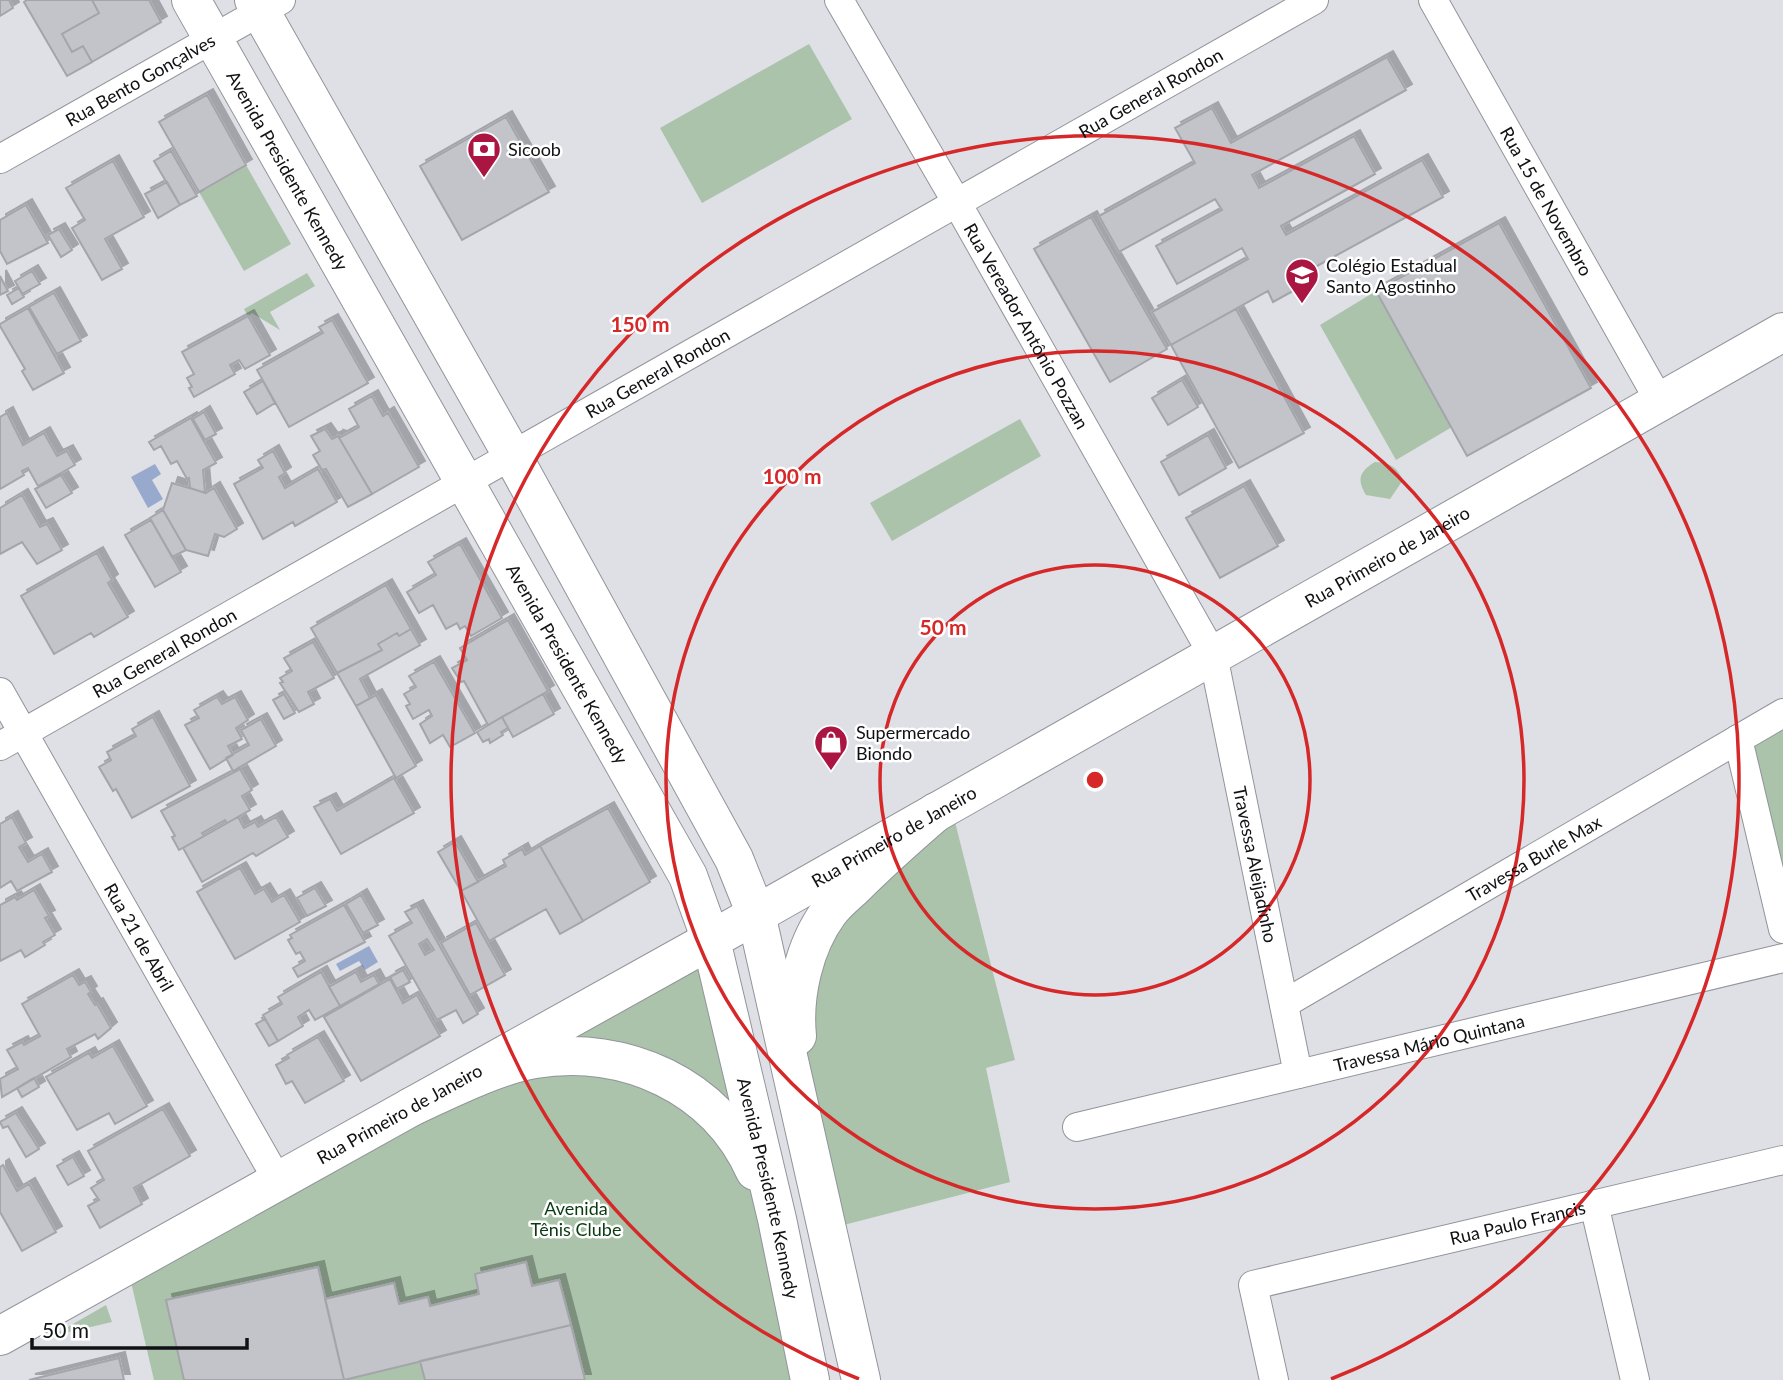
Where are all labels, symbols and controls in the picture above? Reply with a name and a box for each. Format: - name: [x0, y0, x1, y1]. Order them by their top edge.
- street label: Rua Bento Gonçalves: [62, 29, 219, 131]
- street label: Rua General Rondon: [1075, 43, 1226, 142]
- street label: Avenida Presidente Kennedy: [222, 67, 353, 275]
- street label: Rua 15 de Novembro: [1496, 123, 1597, 280]
- bank icon: Sicoob: [465, 130, 503, 179]
- place label: Sicoob: [508, 138, 561, 160]
- street label: Rua Vereador Antônio Pozzan: [960, 219, 1094, 433]
- place label: Colégio Estadual Santo Agostinho: [1326, 254, 1457, 297]
- school or university icon: Colégio Estadual Santo Agostinho: [1283, 256, 1321, 305]
- text: 150 m: [610, 311, 670, 336]
- street label: Rua General Rondon: [581, 323, 733, 422]
- text: 100 m: [762, 463, 822, 488]
- street label: Rua Primeiro de Janeiro: [1301, 501, 1473, 612]
- street label: Avenida Presidente Kennedy: [502, 560, 633, 768]
- street label: Rua General Rondon: [88, 603, 240, 702]
- text: 50 m: [919, 614, 967, 639]
- place label: Supermercado Biondo: [856, 721, 970, 764]
- shop icon: Supermercado Biondo: [812, 723, 850, 772]
- centre of rings: [1083, 768, 1107, 792]
- street label: Rua Primeiro de Janeiro: [808, 781, 980, 892]
- street label: Travessa Aleijadinho: [1229, 784, 1282, 945]
- street label: Travessa Burle Max: [1462, 811, 1605, 906]
- street label: Rua 21 de Abril: [100, 879, 179, 995]
- street label: Travessa Mário Quintana: [1331, 1009, 1527, 1076]
- street label: Rua Primeiro de Janeiro: [313, 1059, 486, 1168]
- street label: Avenida Presidente Kennedy: [733, 1075, 804, 1302]
- street label: Rua Paulo Francis: [1447, 1196, 1588, 1249]
- park label: Avenida Tênis Clube: [531, 1197, 621, 1240]
- scale bar: [32, 1306, 247, 1350]
- text: 50 m: [42, 1317, 89, 1342]

